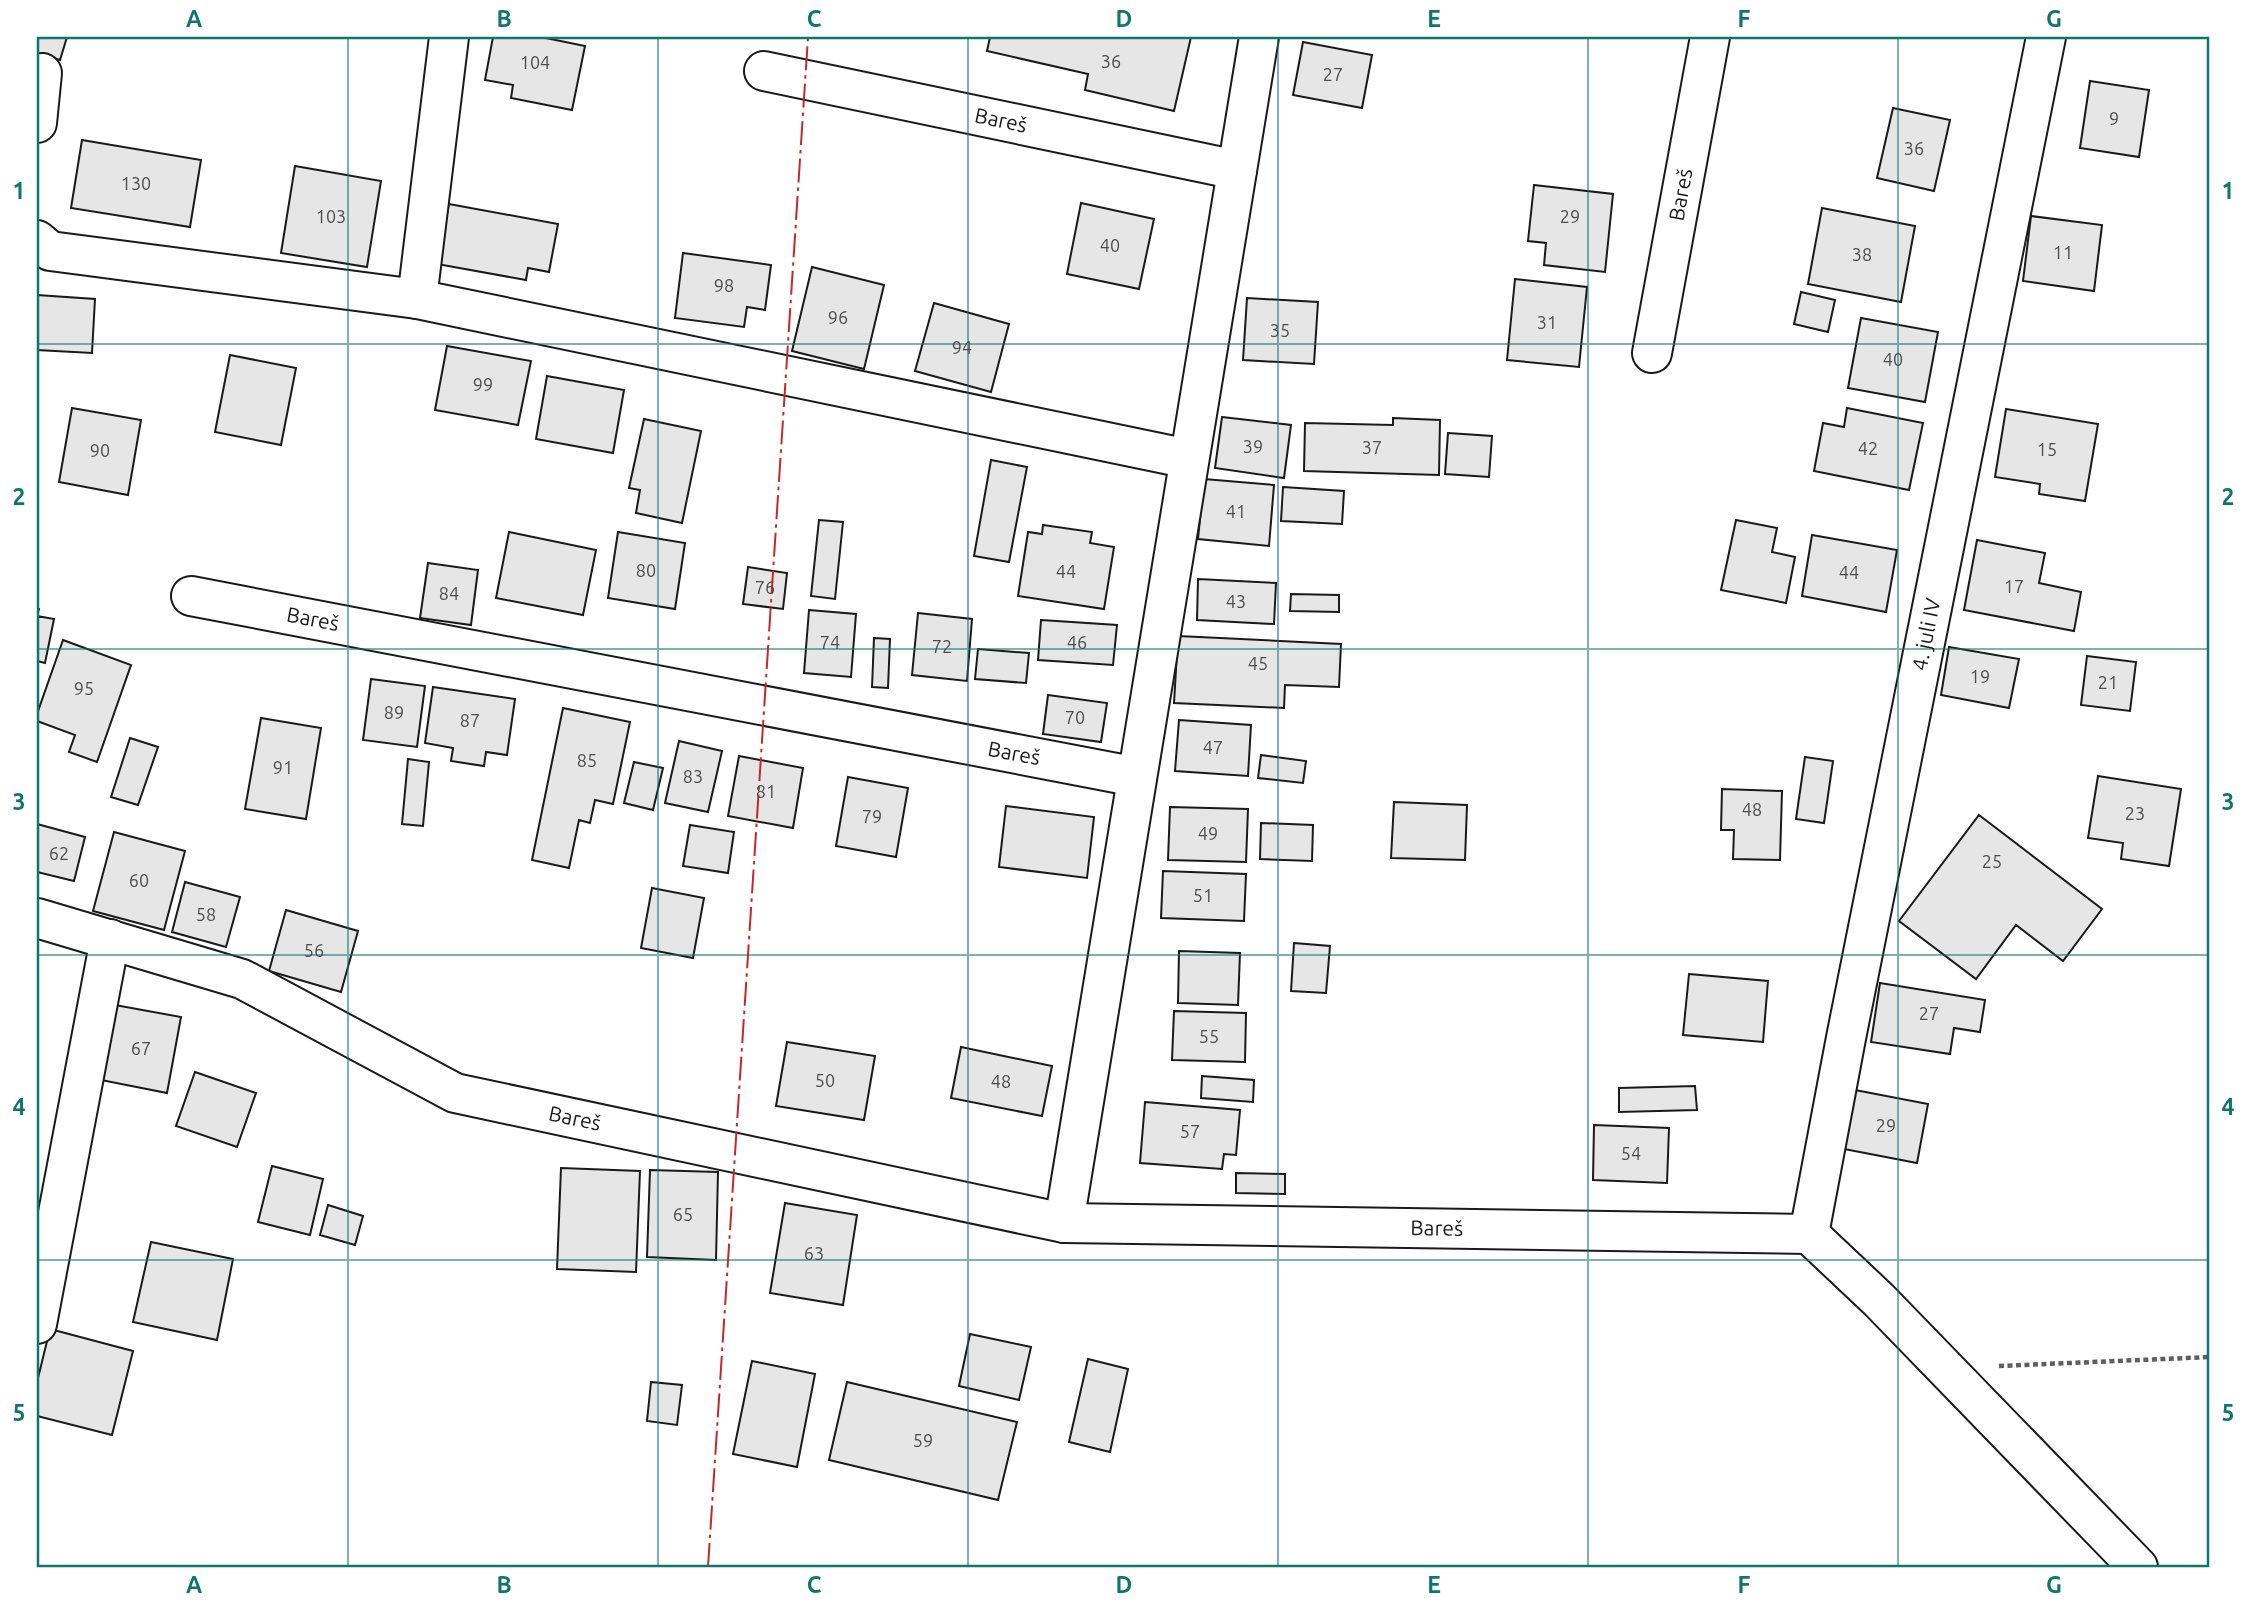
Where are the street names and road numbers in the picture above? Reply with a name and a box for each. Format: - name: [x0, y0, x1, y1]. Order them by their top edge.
- street label: Bareš: [973, 102, 1029, 137]
- street label: Bareš: [1664, 166, 1697, 223]
- street label: 4. juli IV: [1907, 595, 1945, 672]
- street label: Bareš: [285, 602, 341, 635]
- street label: Bareš: [986, 736, 1042, 769]
- street label: Bareš: [547, 1100, 603, 1135]
- street label: Bareš: [1410, 1215, 1463, 1240]

